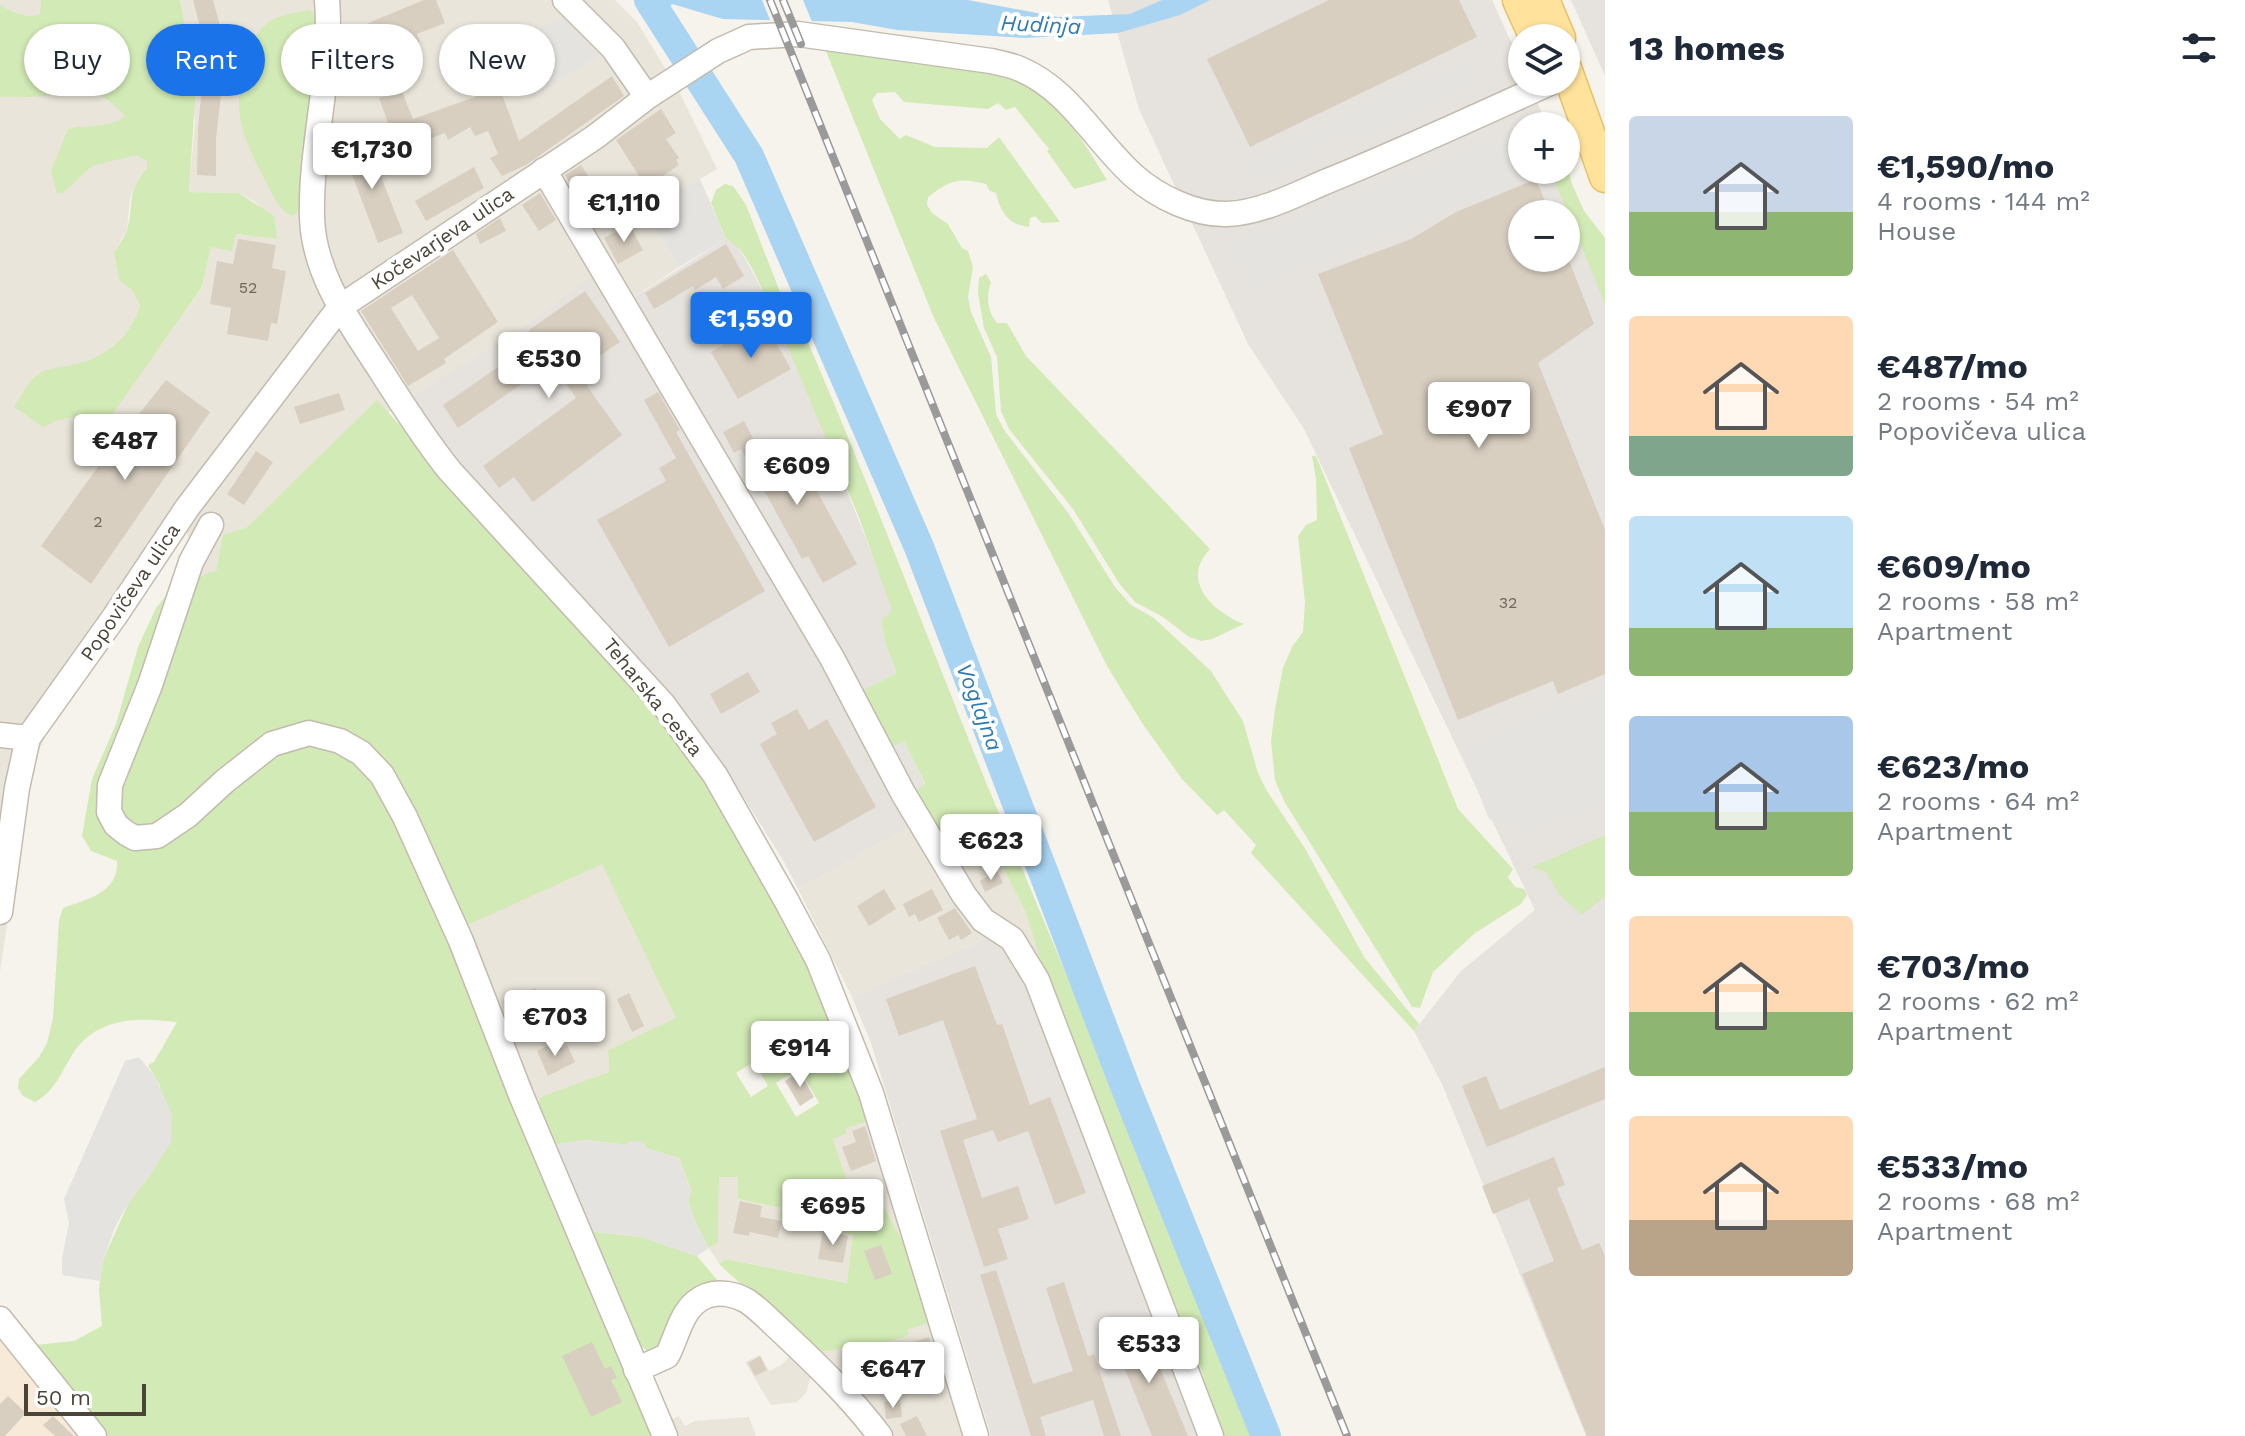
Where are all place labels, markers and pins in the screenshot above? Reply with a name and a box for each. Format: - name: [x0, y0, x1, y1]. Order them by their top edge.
- pin: €1,730: [307, 123, 437, 191]
- pin: €1,110: [559, 176, 689, 244]
- pin: €1,590: [686, 292, 816, 360]
- pin: €530: [502, 332, 596, 400]
- pin: €907: [1432, 382, 1526, 450]
- pin: €487: [78, 414, 172, 482]
- pin: €609: [750, 439, 844, 507]
- pin: €623: [944, 814, 1038, 882]
- pin: €703: [508, 990, 602, 1058]
- pin: €914: [753, 1021, 847, 1089]
- pin: €695: [786, 1179, 880, 1247]
- pin: €533: [1102, 1317, 1196, 1385]
- pin: €647: [846, 1342, 940, 1410]

